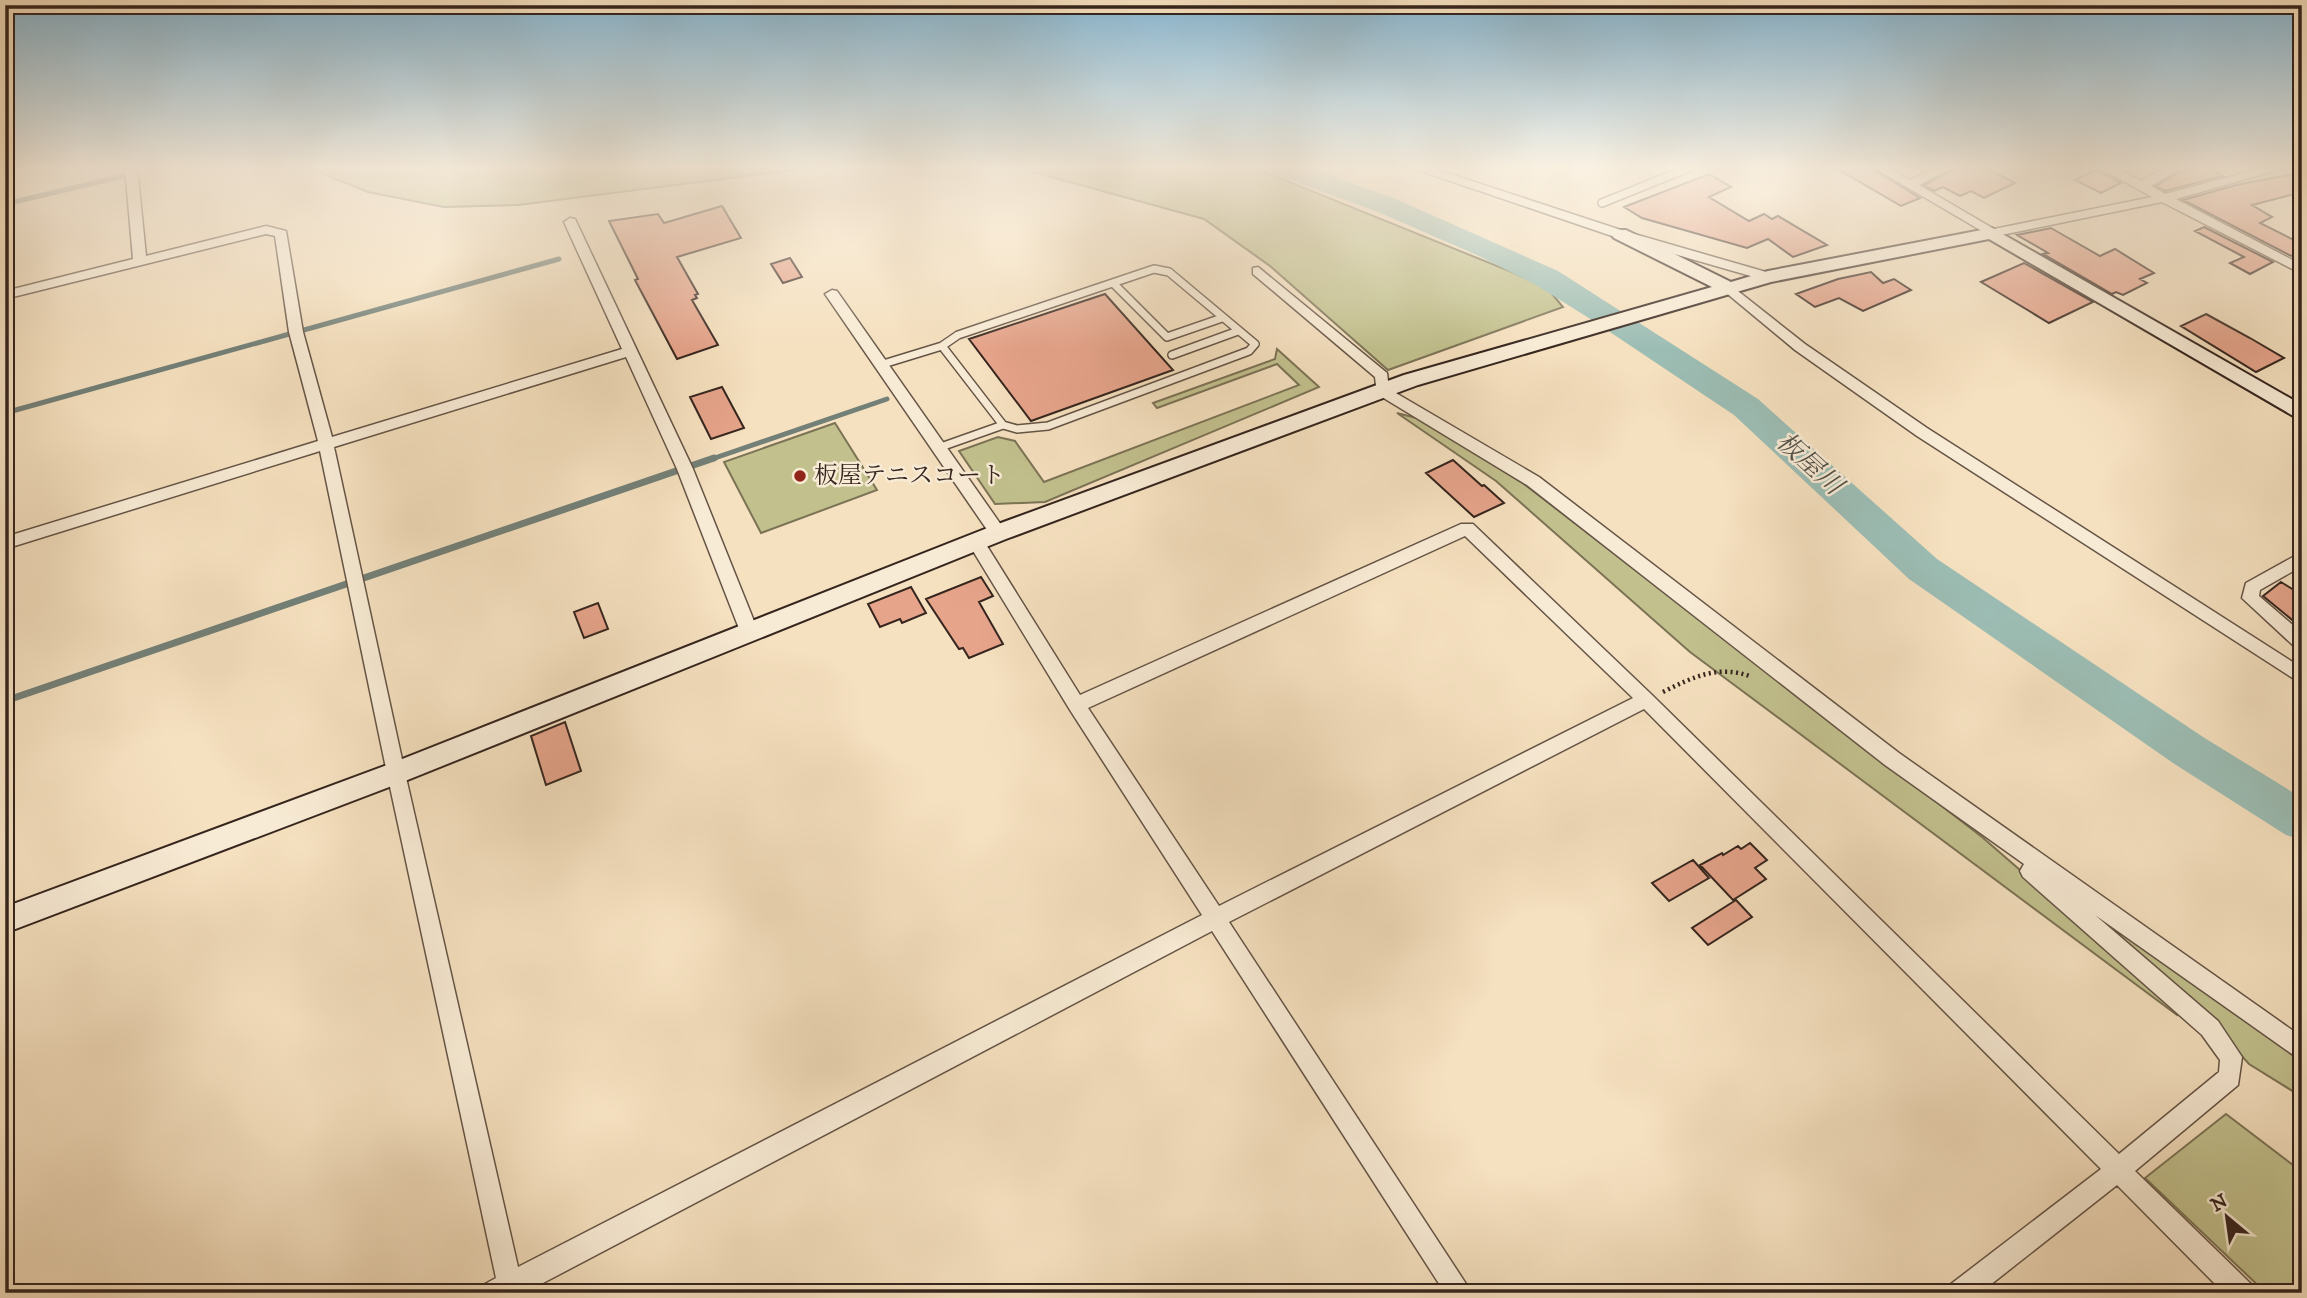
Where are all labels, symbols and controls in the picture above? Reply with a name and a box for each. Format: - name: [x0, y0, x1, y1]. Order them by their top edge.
- water label: 板屋川: [1769, 426, 1851, 504]
- place label: 板屋テニスコート: [814, 461, 1005, 491]
- marker: 板屋テニスコート: [792, 468, 808, 484]
- north arrow: [2192, 1182, 2262, 1252]
- text: N: [2207, 1189, 2232, 1217]

